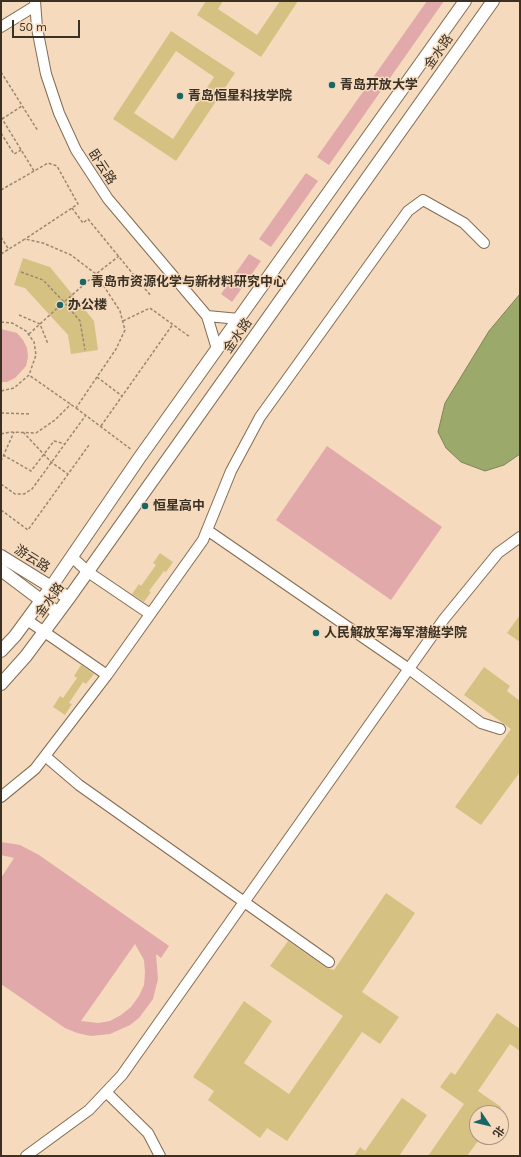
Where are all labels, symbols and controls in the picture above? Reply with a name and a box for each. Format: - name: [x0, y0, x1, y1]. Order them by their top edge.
- scale bar: [14, 12, 82, 38]
- text: 50 m: [19, 20, 47, 34]
- street label: 金水路: [421, 32, 457, 72]
- place label: 青岛开放大学: [340, 77, 418, 93]
- marker: 青岛开放大学: [327, 80, 337, 90]
- place label: 青岛恒星科技学院: [188, 88, 292, 104]
- marker: 青岛恒星科技学院: [175, 91, 185, 101]
- street label: 卧云路: [85, 146, 119, 188]
- place label: 青岛市资源化学与新材料研究中心: [91, 274, 286, 290]
- marker: 青岛市资源化学与新材料研究中心: [78, 277, 88, 287]
- place label: 办公楼: [68, 297, 107, 313]
- marker: 办公楼: [55, 300, 65, 310]
- street label: 金水路: [220, 316, 256, 356]
- place label: 恒星高中: [153, 498, 205, 514]
- marker: 恒星高中: [140, 501, 150, 511]
- street label: 游云路: [11, 542, 53, 576]
- street label: 金水路: [32, 580, 68, 620]
- place label: 人民解放军海军潜艇学院: [324, 625, 467, 641]
- marker: 人民解放军海军潜艇学院: [311, 628, 321, 638]
- north arrow: [469, 1105, 509, 1145]
- text: 北: [490, 1123, 507, 1140]

